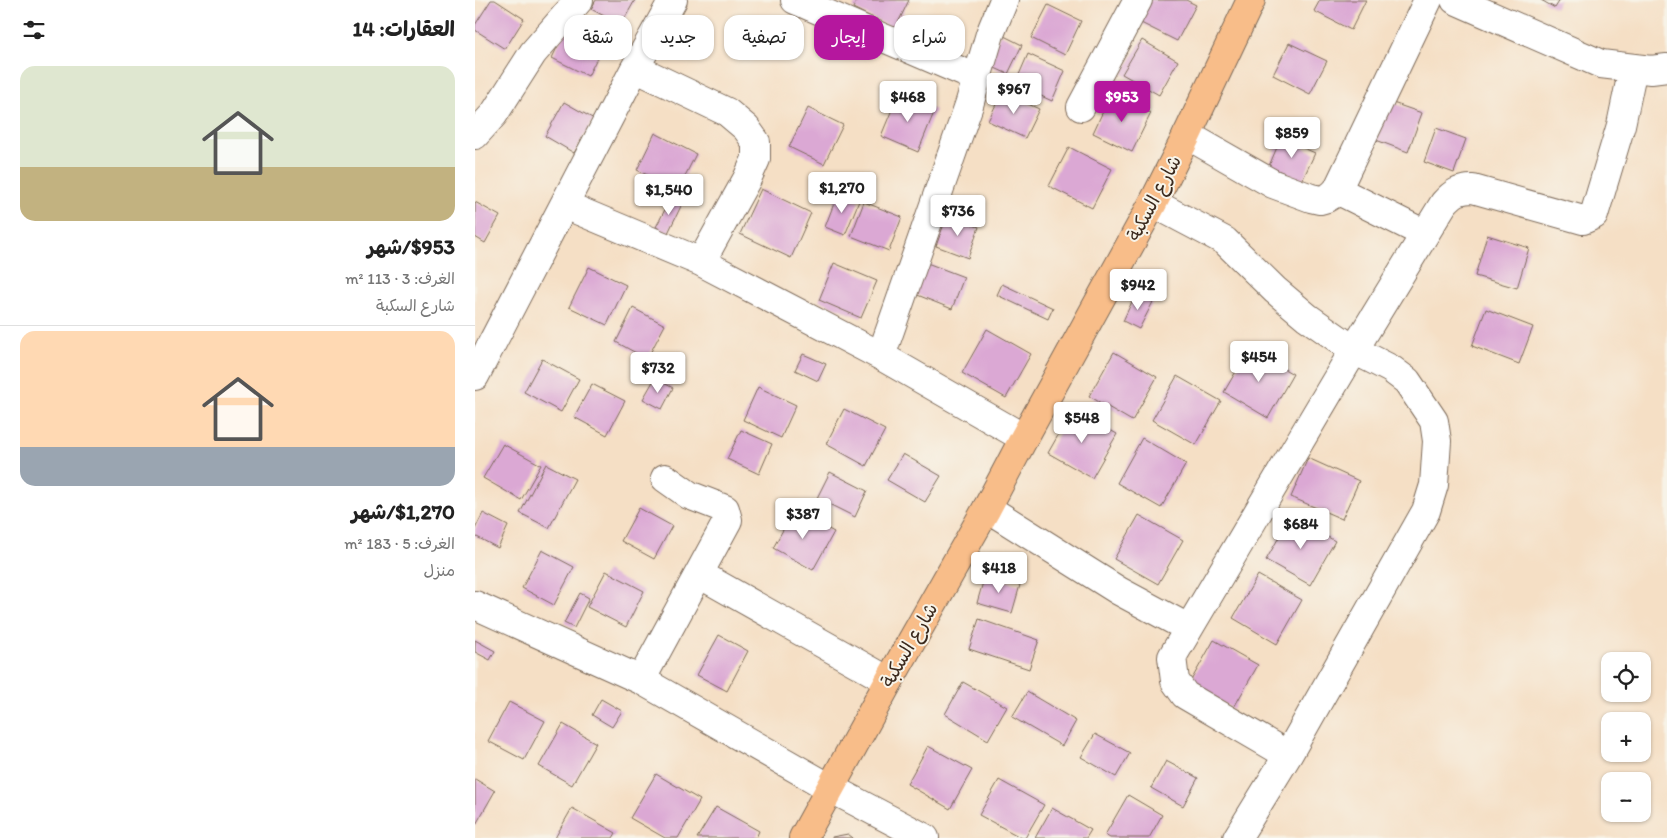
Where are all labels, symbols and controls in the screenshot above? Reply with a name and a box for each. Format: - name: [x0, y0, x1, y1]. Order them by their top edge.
- chip: شقة: [564, 15, 632, 60]
- chip: جديد: [642, 15, 714, 60]
- chip: تصفية: [724, 15, 804, 60]
- chip: إيجار: [814, 15, 884, 60]
- chip: شراء: [894, 15, 965, 60]
- icon: filters: [20, 16, 48, 44]
- text: العقارات: 14: [352, 16, 455, 41]
- pin: $967: [984, 72, 1044, 115]
- text: $967: [998, 79, 1030, 98]
- pin: $468: [878, 80, 938, 123]
- pin: $953: [1092, 80, 1152, 123]
- text: $468: [891, 87, 925, 106]
- text: $953: [1105, 87, 1139, 106]
- icon: home: [193, 98, 283, 188]
- pin: $859: [1262, 116, 1322, 159]
- text: $859: [1275, 123, 1309, 142]
- street label: شارع السكبة: [1122, 151, 1188, 246]
- pin: $1,270: [801, 172, 883, 214]
- pin: $1,540: [628, 174, 710, 216]
- text: $1,270: [819, 178, 865, 197]
- text: $1,540: [645, 180, 693, 199]
- pin: $736: [928, 194, 988, 237]
- text: $736: [941, 201, 975, 220]
- text: $953/شهر: [367, 234, 455, 259]
- pin: $942: [1108, 268, 1168, 311]
- text: الغرف: 3 · 113 m²: [345, 269, 455, 288]
- text: $942: [1121, 275, 1155, 294]
- text: شارع السكبة: [376, 296, 455, 315]
- pin: $454: [1229, 340, 1289, 383]
- text: $454: [1241, 347, 1277, 366]
- pin: $732: [628, 352, 688, 394]
- text: $732: [641, 358, 675, 377]
- icon: home: [193, 364, 283, 454]
- pin: $548: [1052, 402, 1112, 444]
- text: $548: [1065, 408, 1099, 427]
- pin: $387: [773, 498, 833, 540]
- text: $1,270/شهر: [351, 499, 455, 524]
- text: $387: [786, 504, 820, 523]
- pin: $684: [1271, 508, 1331, 550]
- text: $684: [1284, 514, 1318, 533]
- text: الغرف: 5 · 183 m²: [344, 534, 455, 553]
- pin: $418: [969, 552, 1029, 594]
- text: $418: [982, 558, 1016, 577]
- text: منزل: [423, 561, 455, 580]
- street label: شارع السكبة: [876, 599, 944, 692]
- map controls: [1601, 652, 1651, 822]
- button: locate: [1601, 652, 1651, 702]
- button: +: [1601, 712, 1651, 762]
- button: −: [1601, 772, 1651, 822]

